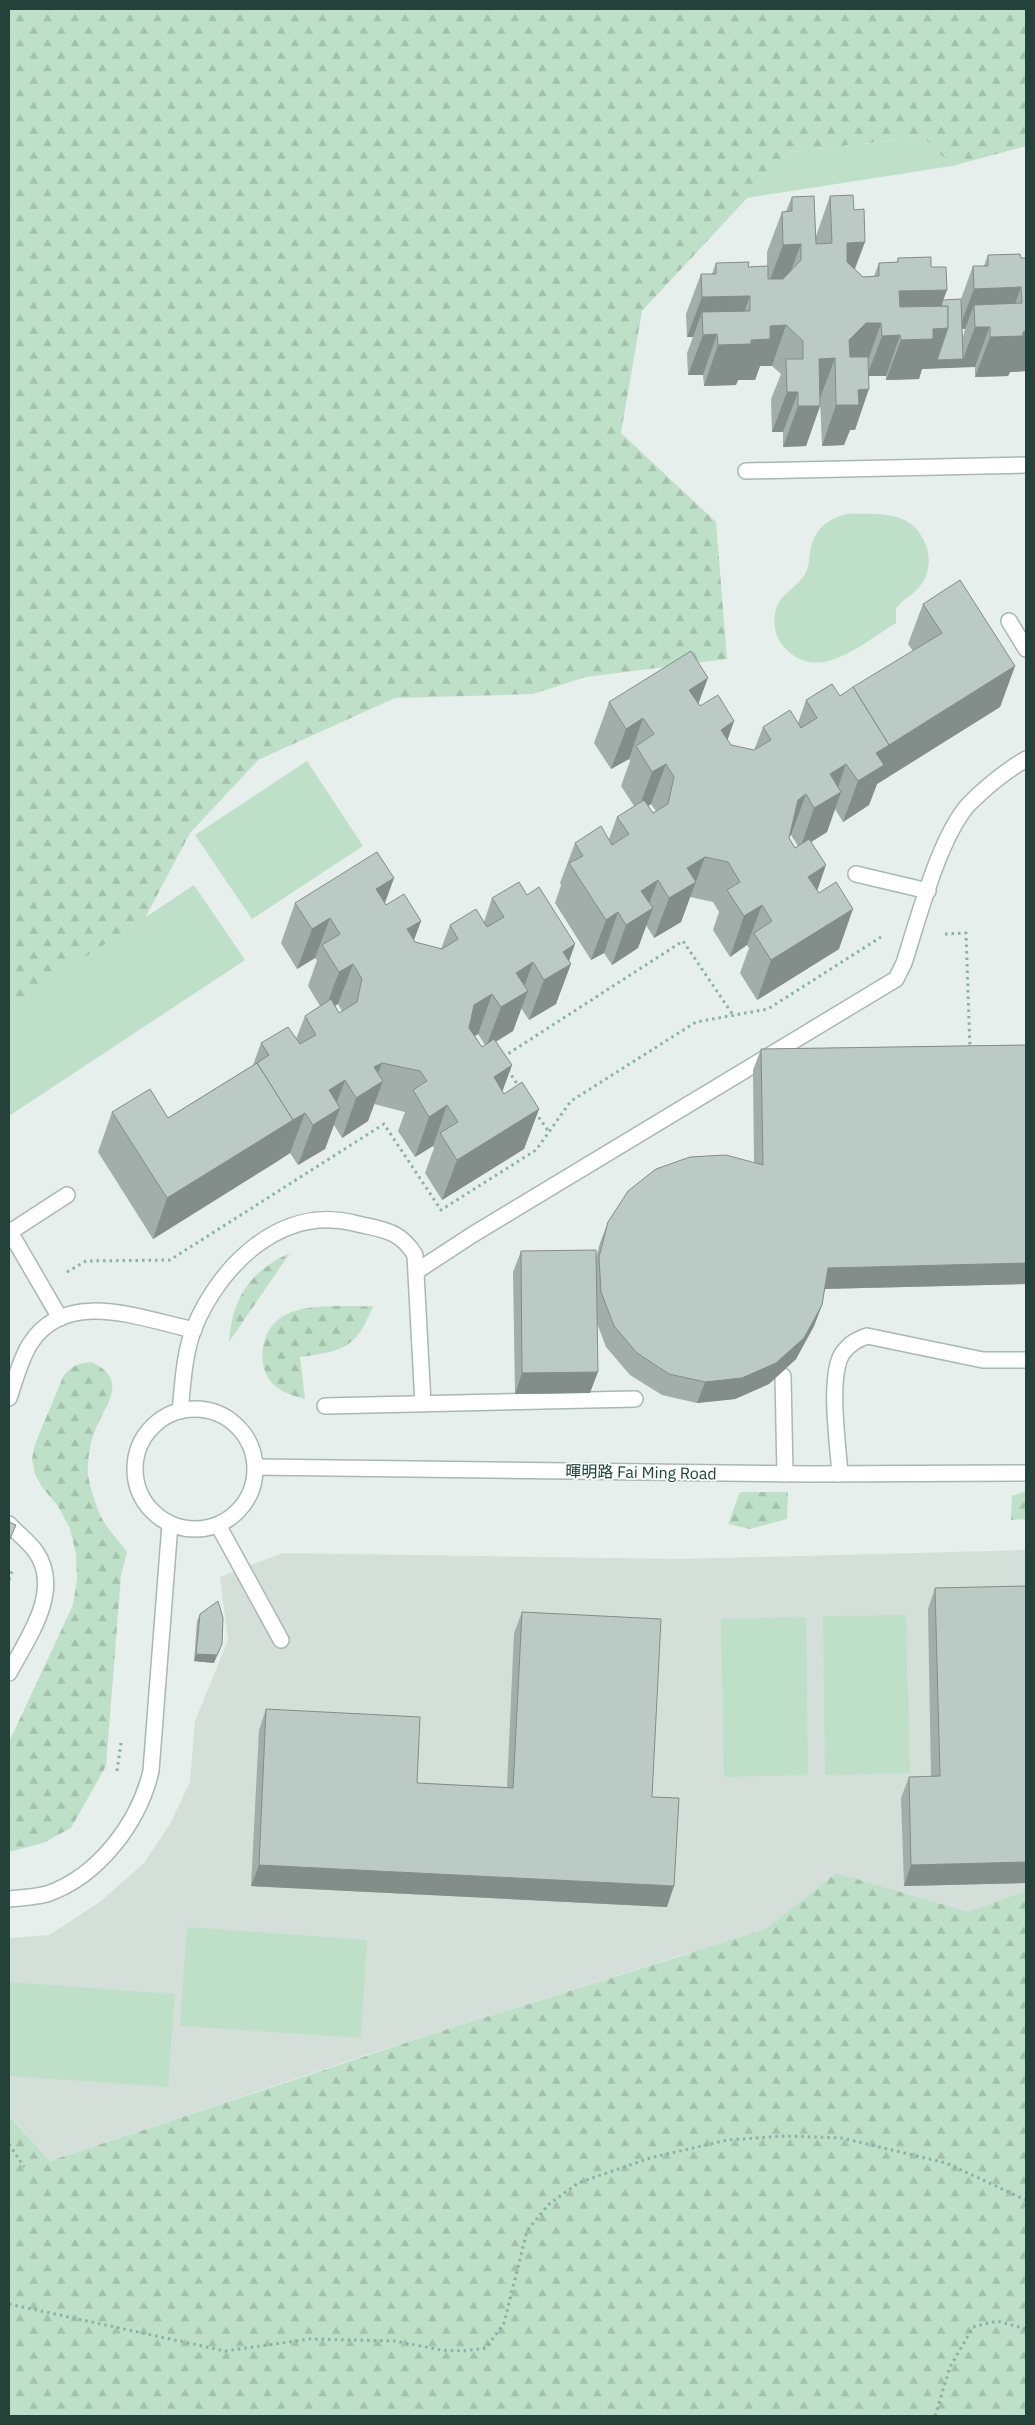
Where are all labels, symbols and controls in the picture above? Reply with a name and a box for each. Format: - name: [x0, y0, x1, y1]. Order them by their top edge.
- street label: 暉明路 Fai Ming Road: [565, 1461, 717, 1483]

